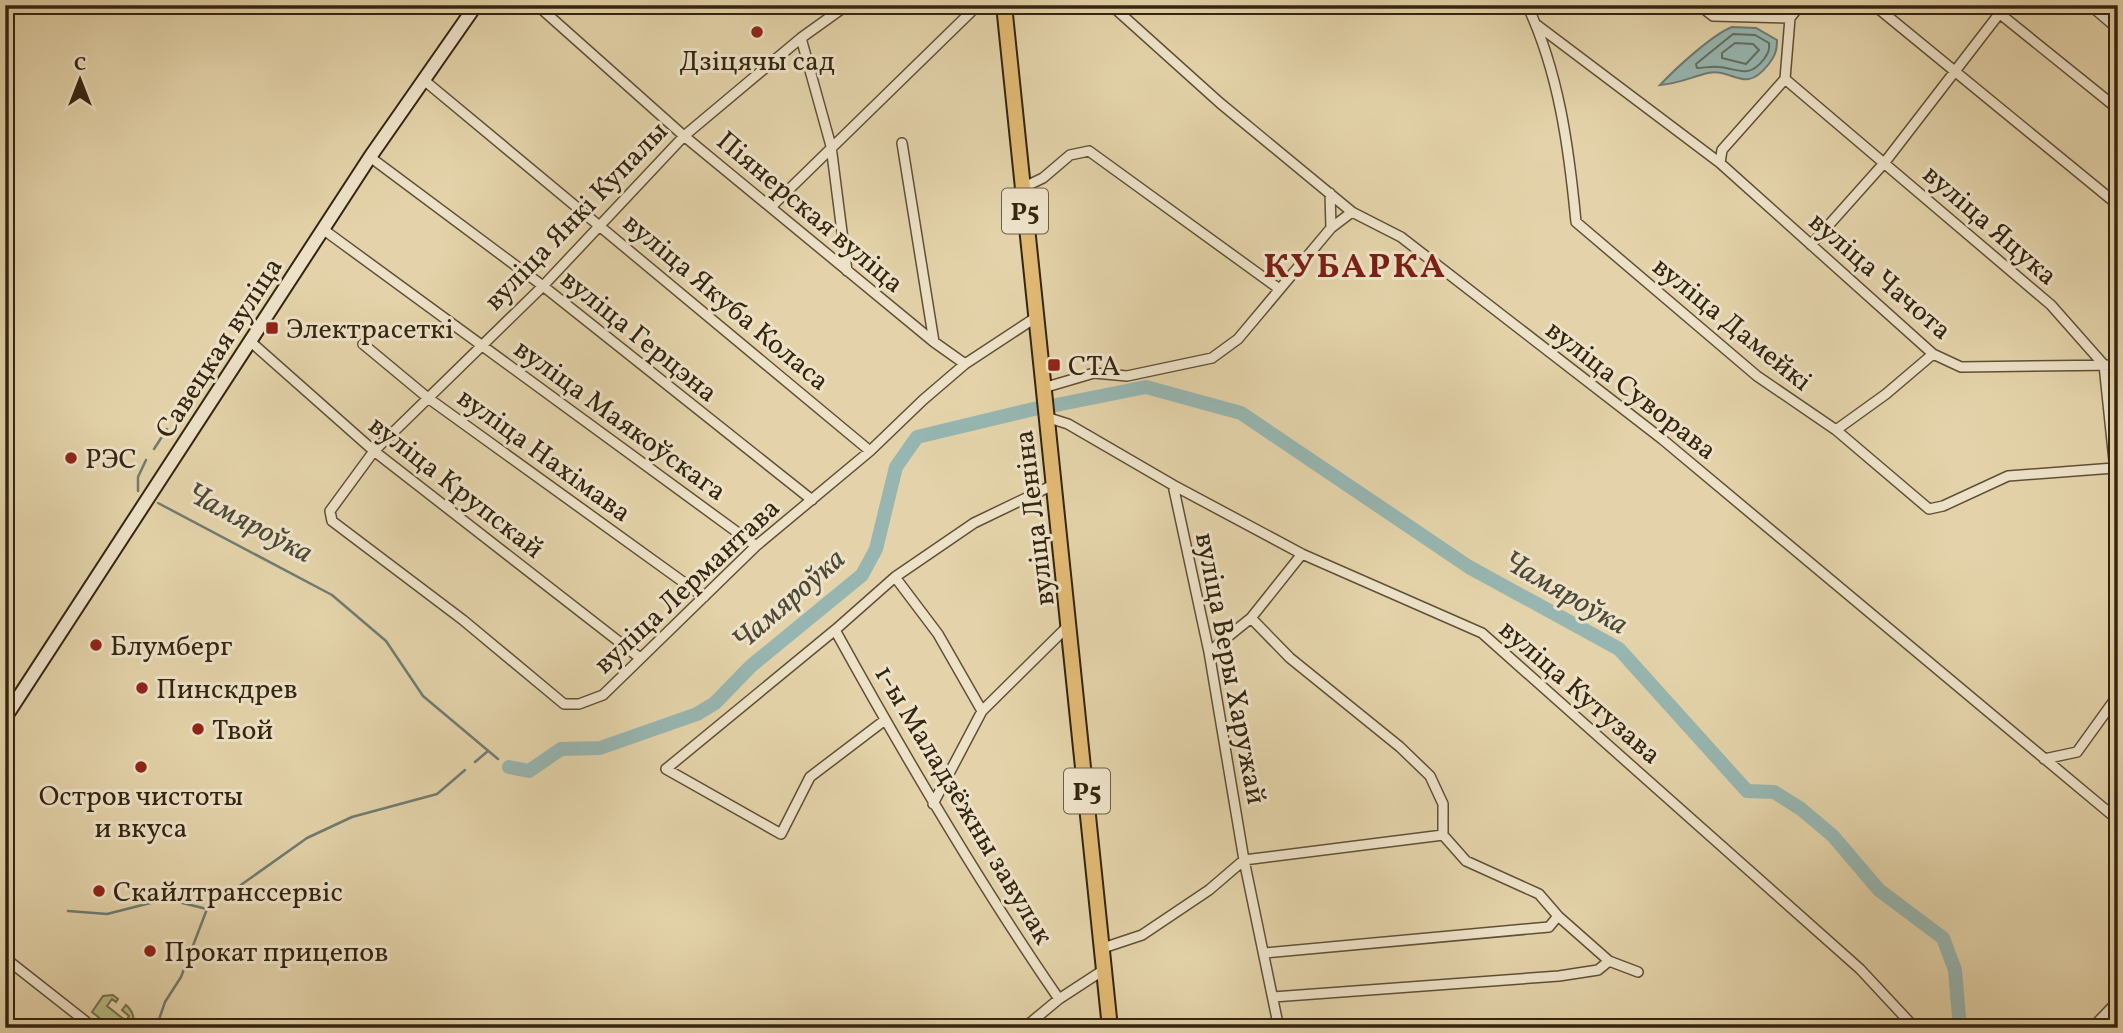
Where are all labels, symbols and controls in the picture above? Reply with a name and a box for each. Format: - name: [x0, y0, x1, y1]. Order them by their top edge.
- marker: Дзіцячы сад: [749, 24, 765, 40]
- place label: Дзіцячы сад: [679, 43, 835, 82]
- north arrow: [46, 46, 116, 116]
- text: С: [74, 52, 86, 78]
- street label: вуліца Янкі Купалы: [476, 113, 677, 320]
- street label: Піянерская вуліца: [707, 123, 912, 303]
- street label: вуліца Яцука: [1913, 156, 2065, 295]
- road number: Р5: [1002, 188, 1048, 233]
- street label: вуліца Чачота: [1799, 204, 1959, 350]
- street label: вуліца Якуба Коласа: [614, 205, 837, 401]
- district label: КУБАРКА: [1263, 244, 1447, 292]
- street label: вуліца Дамейкі: [1643, 248, 1820, 401]
- street label: Савецкая вуліца: [147, 250, 293, 446]
- street label: вуліца Герцэна: [551, 261, 725, 413]
- place label: Электрасеткі: [286, 311, 454, 350]
- street label: вуліца Суворава: [1537, 312, 1724, 470]
- marker: Электрасеткі: [264, 320, 280, 336]
- street label: вуліца Маякоўскага: [505, 331, 734, 511]
- place label: СТА: [1068, 348, 1121, 387]
- marker: СТА: [1046, 357, 1062, 373]
- street label: вуліца Нахімава: [448, 379, 639, 533]
- street label: вуліца Крупскай: [360, 407, 551, 569]
- street label: вуліца Леніна: [1005, 428, 1066, 608]
- place label: РЭС: [85, 441, 137, 480]
- marker: РЭС: [63, 450, 79, 466]
- water label: Чамяроўка: [178, 473, 320, 575]
- street label: вуліца Лермантава: [586, 490, 789, 684]
- street label: вуліца Веры Харужай: [1184, 529, 1275, 808]
- water label: Чамяроўка: [723, 539, 855, 662]
- water label: Чамяроўка: [1495, 541, 1635, 646]
- street label: вуліца Кутузава: [1490, 611, 1669, 774]
- place label: Блумберг: [110, 628, 232, 667]
- marker: Блумберг: [88, 637, 104, 653]
- street label: 1-ы Маладзёжны завулак: [864, 658, 1062, 952]
- place label: Пинскдрев: [156, 671, 298, 710]
- marker: Пинскдрев: [134, 680, 150, 696]
- place label: Твой: [212, 712, 273, 751]
- marker: Твой: [190, 721, 206, 737]
- marker: Остров чистоты и вкуса: [133, 759, 149, 775]
- road number: Р5: [1064, 768, 1110, 814]
- place label: Остров чистоты и вкуса: [39, 778, 243, 849]
- place label: Скайлтранссервіс: [113, 874, 343, 913]
- marker: Скайлтранссервіс: [91, 883, 107, 899]
- place label: Прокат прицепов: [164, 934, 388, 973]
- marker: Прокат прицепов: [142, 943, 158, 959]

